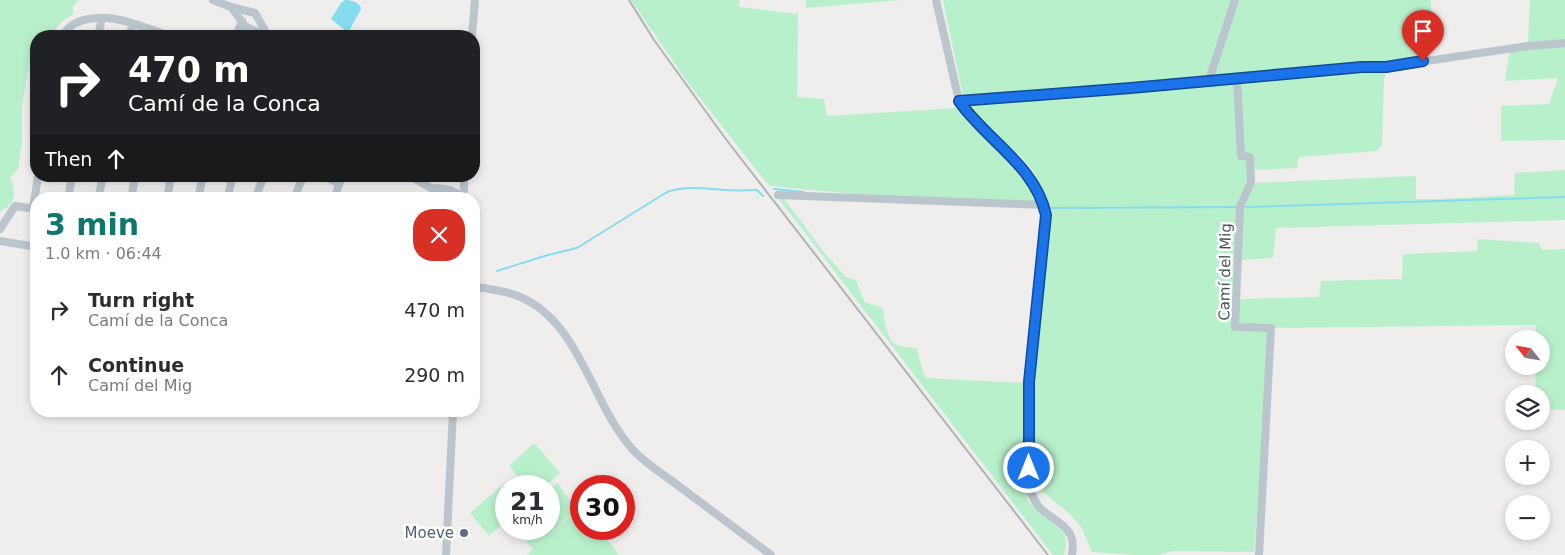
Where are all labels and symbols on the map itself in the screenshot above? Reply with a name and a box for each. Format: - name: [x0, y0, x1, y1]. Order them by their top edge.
- pin: [1402, 10, 1444, 61]
- street label: Camí del Mig: [1215, 223, 1235, 321]
- north arrow: [1505, 330, 1550, 375]
- position arrow: [1002, 441, 1054, 493]
- speed limit sign: 30: [570, 475, 635, 540]
- place label: Moeve: [405, 524, 454, 542]
- marker: Moeve: [458, 527, 470, 539]

